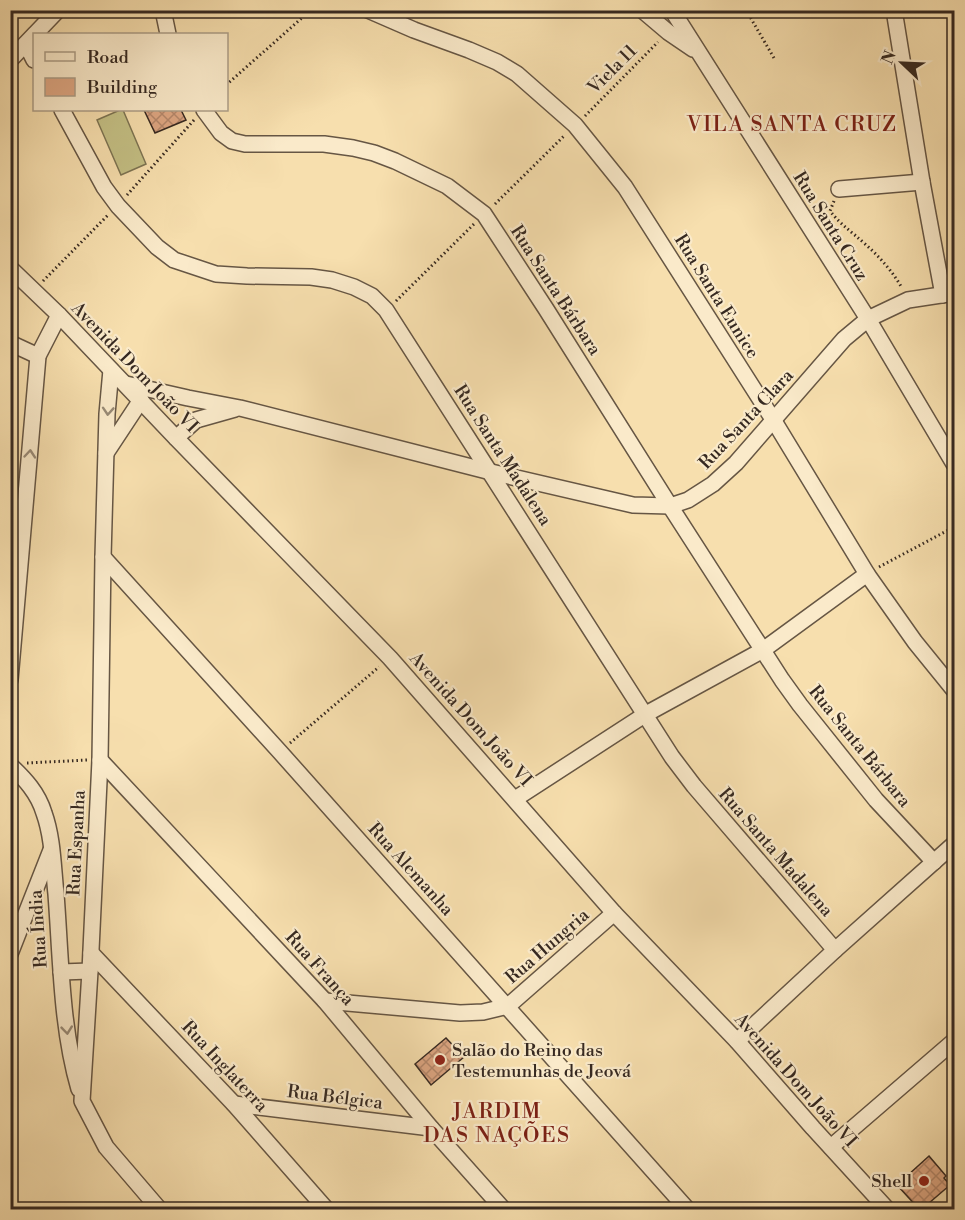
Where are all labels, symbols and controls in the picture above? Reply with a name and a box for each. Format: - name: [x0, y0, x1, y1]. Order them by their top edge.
- legend: [33, 33, 228, 111]
- north arrow: [872, 33, 932, 93]
- street label: Viela 11: [582, 39, 642, 100]
- text: Road: [87, 46, 130, 69]
- text: N: [877, 47, 901, 67]
- text: Building: [86, 76, 158, 99]
- district label: VILA SANTA CRUZ: [686, 112, 897, 138]
- street label: Rua Santa Cruz: [788, 167, 873, 285]
- street label: Rua Santa Bárbara: [505, 221, 607, 360]
- street label: Rua Santa Eunice: [669, 230, 764, 363]
- street label: Avenida Dom João VI: [66, 296, 203, 438]
- street label: Rua Santa Clara: [694, 364, 799, 474]
- street label: Rua Santa Madalena: [448, 380, 557, 531]
- one-way arrow: [102, 407, 115, 416]
- one-way arrow: [23, 449, 36, 459]
- street label: Avenida Dom João VI: [404, 647, 537, 791]
- street label: Rua Santa Bárbara: [803, 681, 917, 813]
- street label: Rua Santa Madalena: [713, 783, 839, 922]
- street label: Rua Espanha: [62, 789, 91, 897]
- street label: Rua Alemanha: [363, 818, 459, 921]
- street label: Rua Índia: [24, 888, 53, 969]
- street label: Rua Hungria: [501, 903, 595, 989]
- street label: Rua França: [280, 926, 360, 1011]
- street label: Avenida Dom João VI: [729, 1008, 862, 1152]
- street label: Rua Inglaterra: [176, 1016, 274, 1118]
- one-way arrow: [61, 1026, 73, 1035]
- place label: Salão do Reino das Testemunhas de Jeová: [452, 1039, 632, 1083]
- marker: Salão do Reino das Testemunhas de Jeová: [433, 1053, 447, 1067]
- street label: Rua Bélgica: [286, 1080, 385, 1115]
- district label: JARDIM DAS NAÇÕES: [423, 1099, 571, 1149]
- place label: Shell: [871, 1170, 913, 1193]
- marker: Shell: [917, 1174, 931, 1188]

